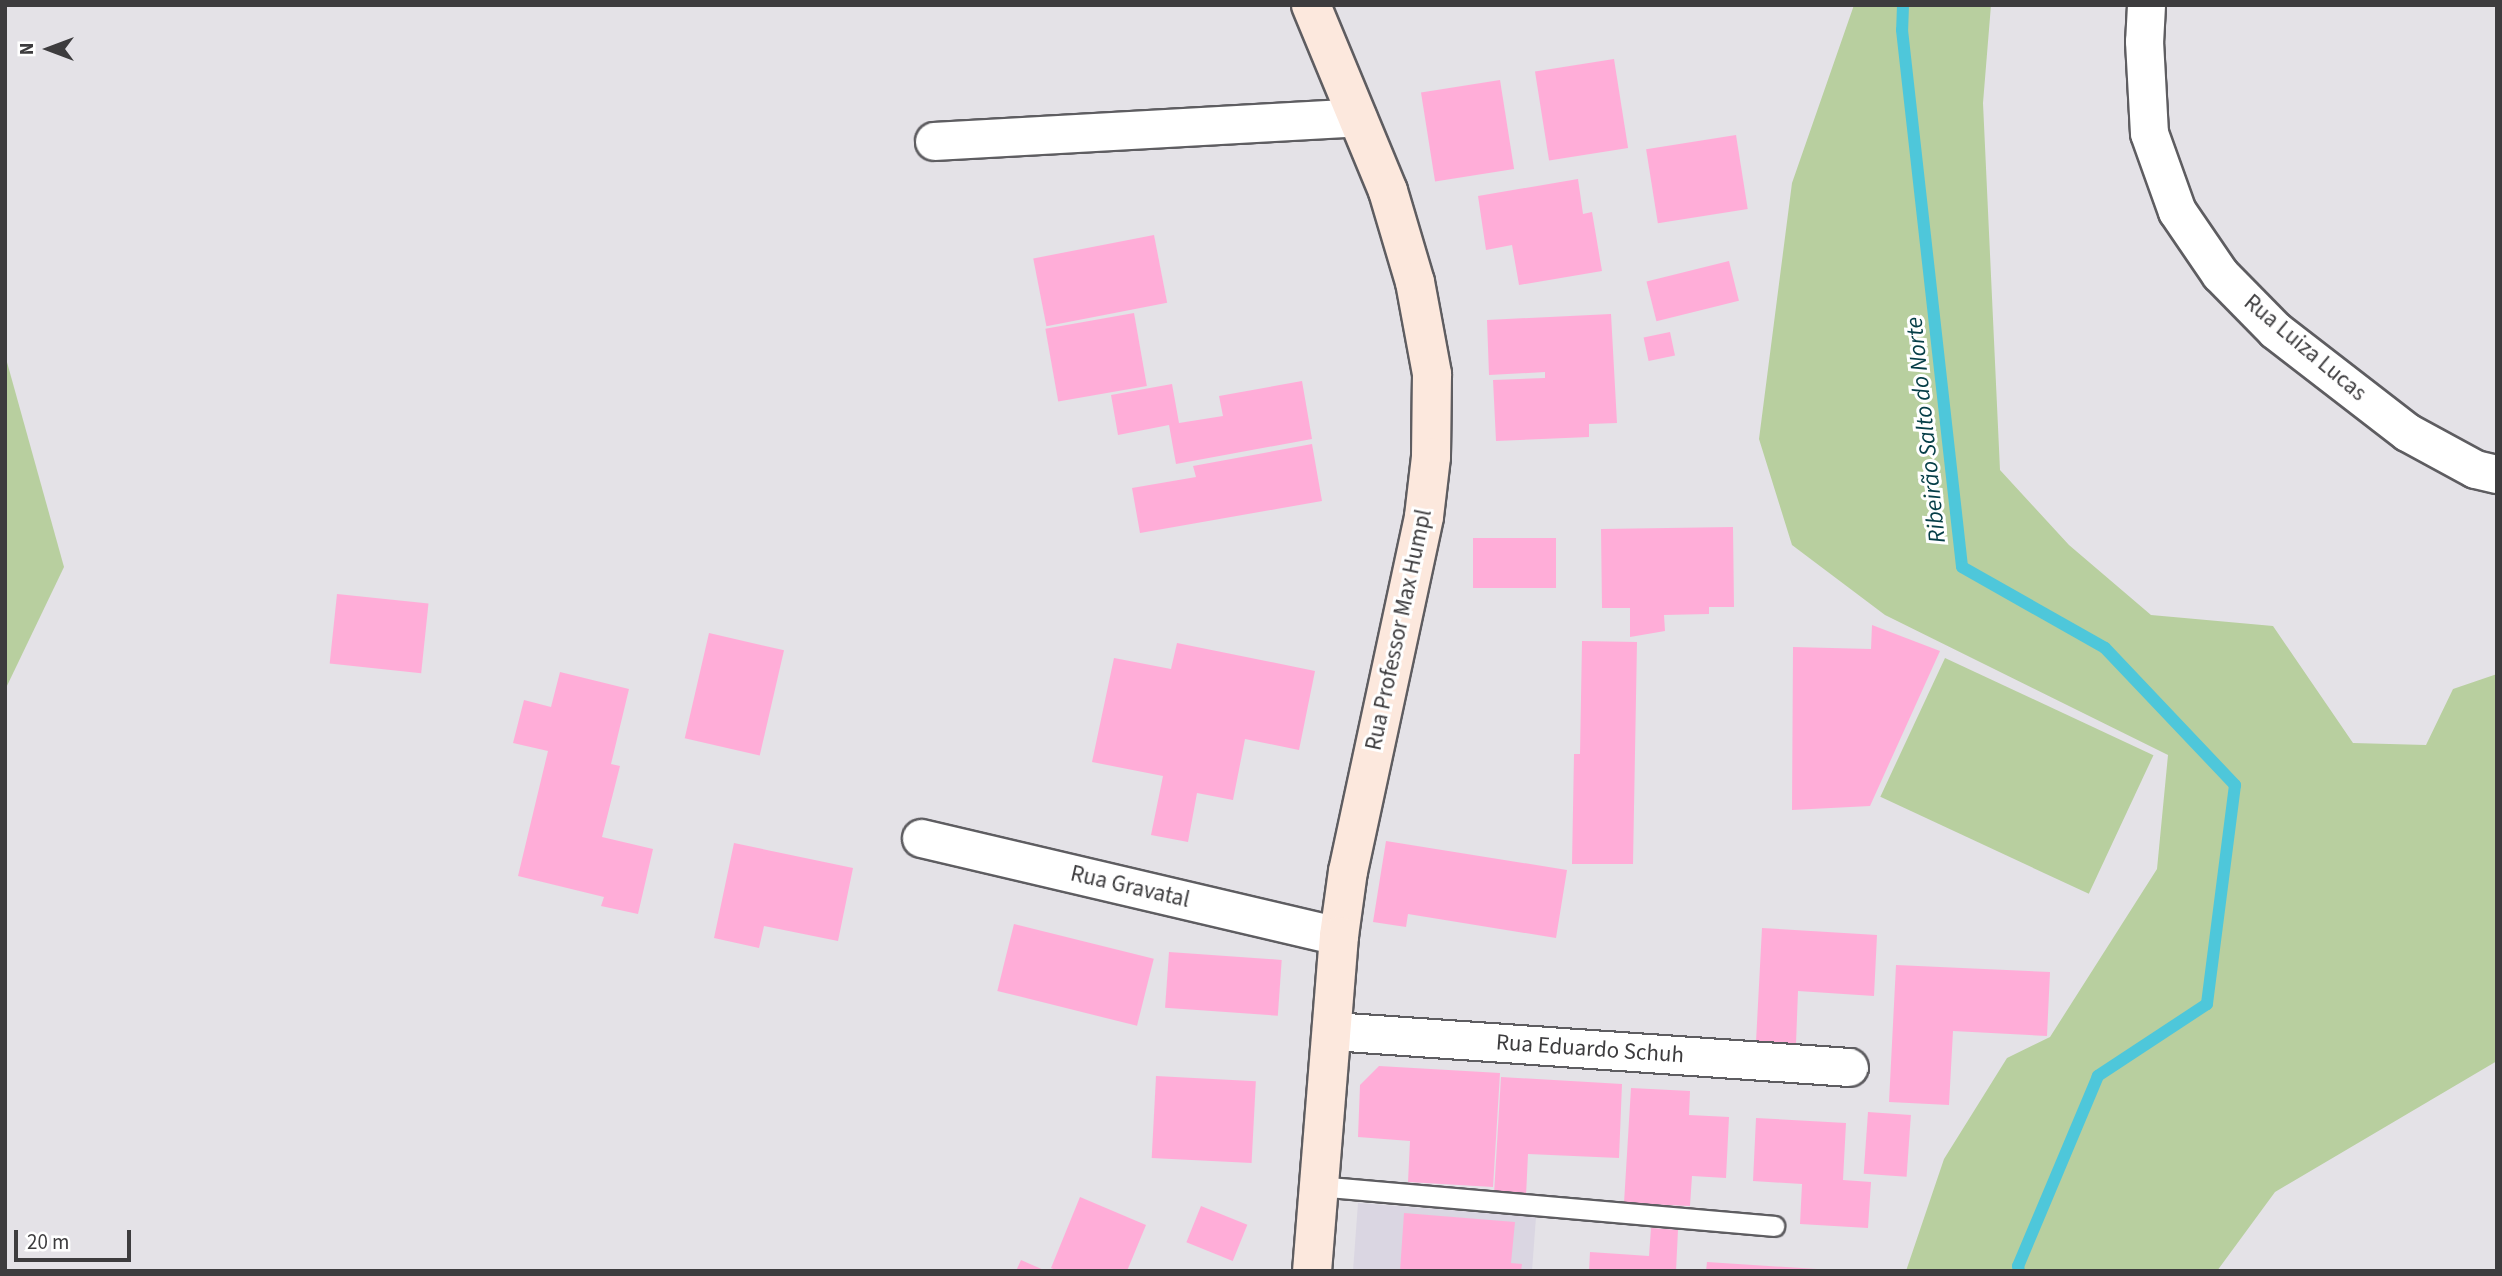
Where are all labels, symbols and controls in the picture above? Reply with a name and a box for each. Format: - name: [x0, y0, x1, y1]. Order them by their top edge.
- north arrow: [14, 14, 84, 84]
- text: N: [14, 43, 41, 55]
- street label: Rua Luiza Lucas: [2238, 289, 2372, 407]
- water label: Ribeirão Salto do Norte: [1900, 316, 1952, 544]
- street label: Rua Professor Max Humpl: [1360, 507, 1438, 753]
- street label: Rua Gravatal: [1068, 860, 1192, 914]
- street label: Rua Eduardo Schuh: [1495, 1029, 1685, 1069]
- scale bar: [18, 1216, 135, 1260]
- text: 20 m: [27, 1227, 69, 1257]

